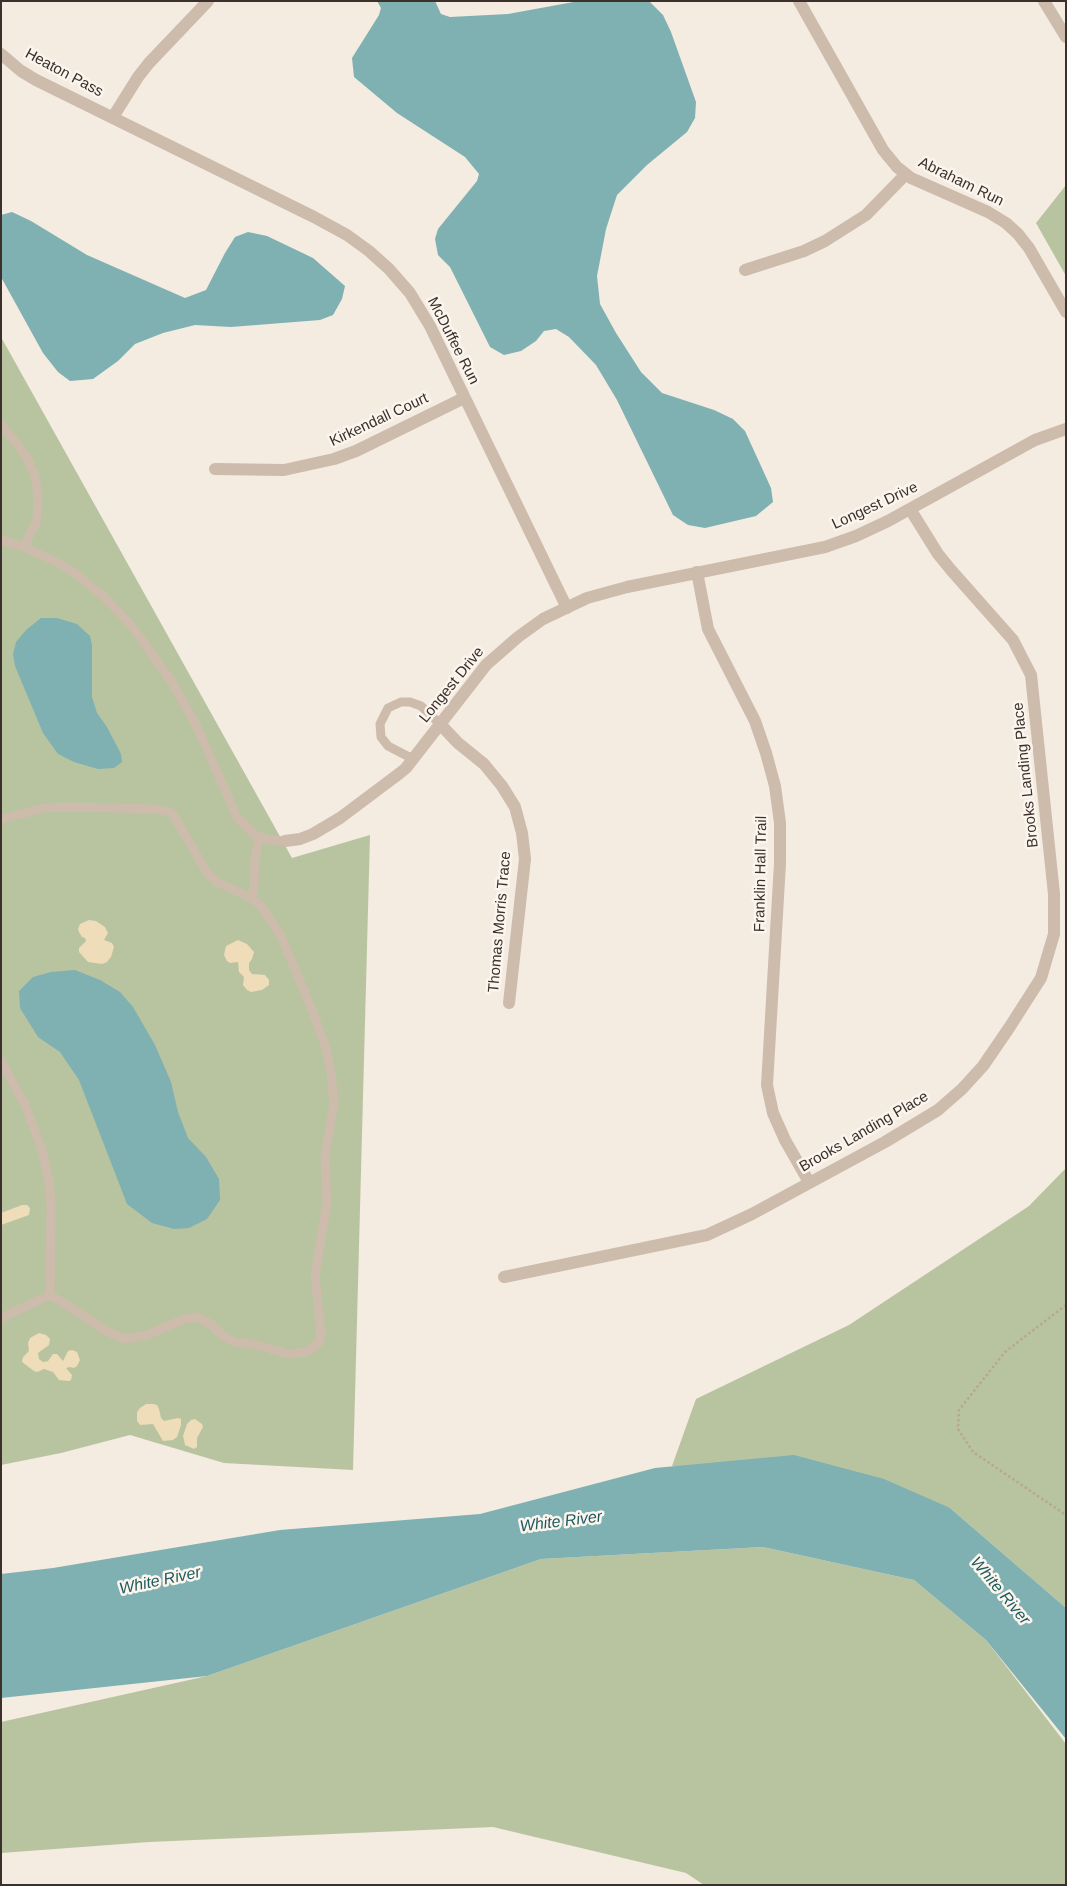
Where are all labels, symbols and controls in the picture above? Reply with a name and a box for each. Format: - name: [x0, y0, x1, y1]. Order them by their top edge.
- street label: Heaton Pass: [22, 45, 106, 101]
- street label: Abraham Run: [915, 154, 1007, 210]
- street label: McDuffee Run: [423, 294, 483, 388]
- street label: Kirkendall Court: [327, 389, 431, 451]
- street label: Longest Drive: [829, 478, 921, 534]
- street label: Longest Drive: [416, 643, 488, 727]
- street label: Brooks Landing Place: [1009, 701, 1043, 849]
- street label: Franklin Hall Trail: [751, 816, 771, 932]
- street label: Thomas Morris Trace: [485, 851, 515, 993]
- street label: Brooks Landing Place: [796, 1088, 932, 1176]
- water label: White River: [519, 1507, 603, 1537]
- water label: White River: [966, 1553, 1034, 1629]
- water label: White River: [118, 1563, 202, 1599]

